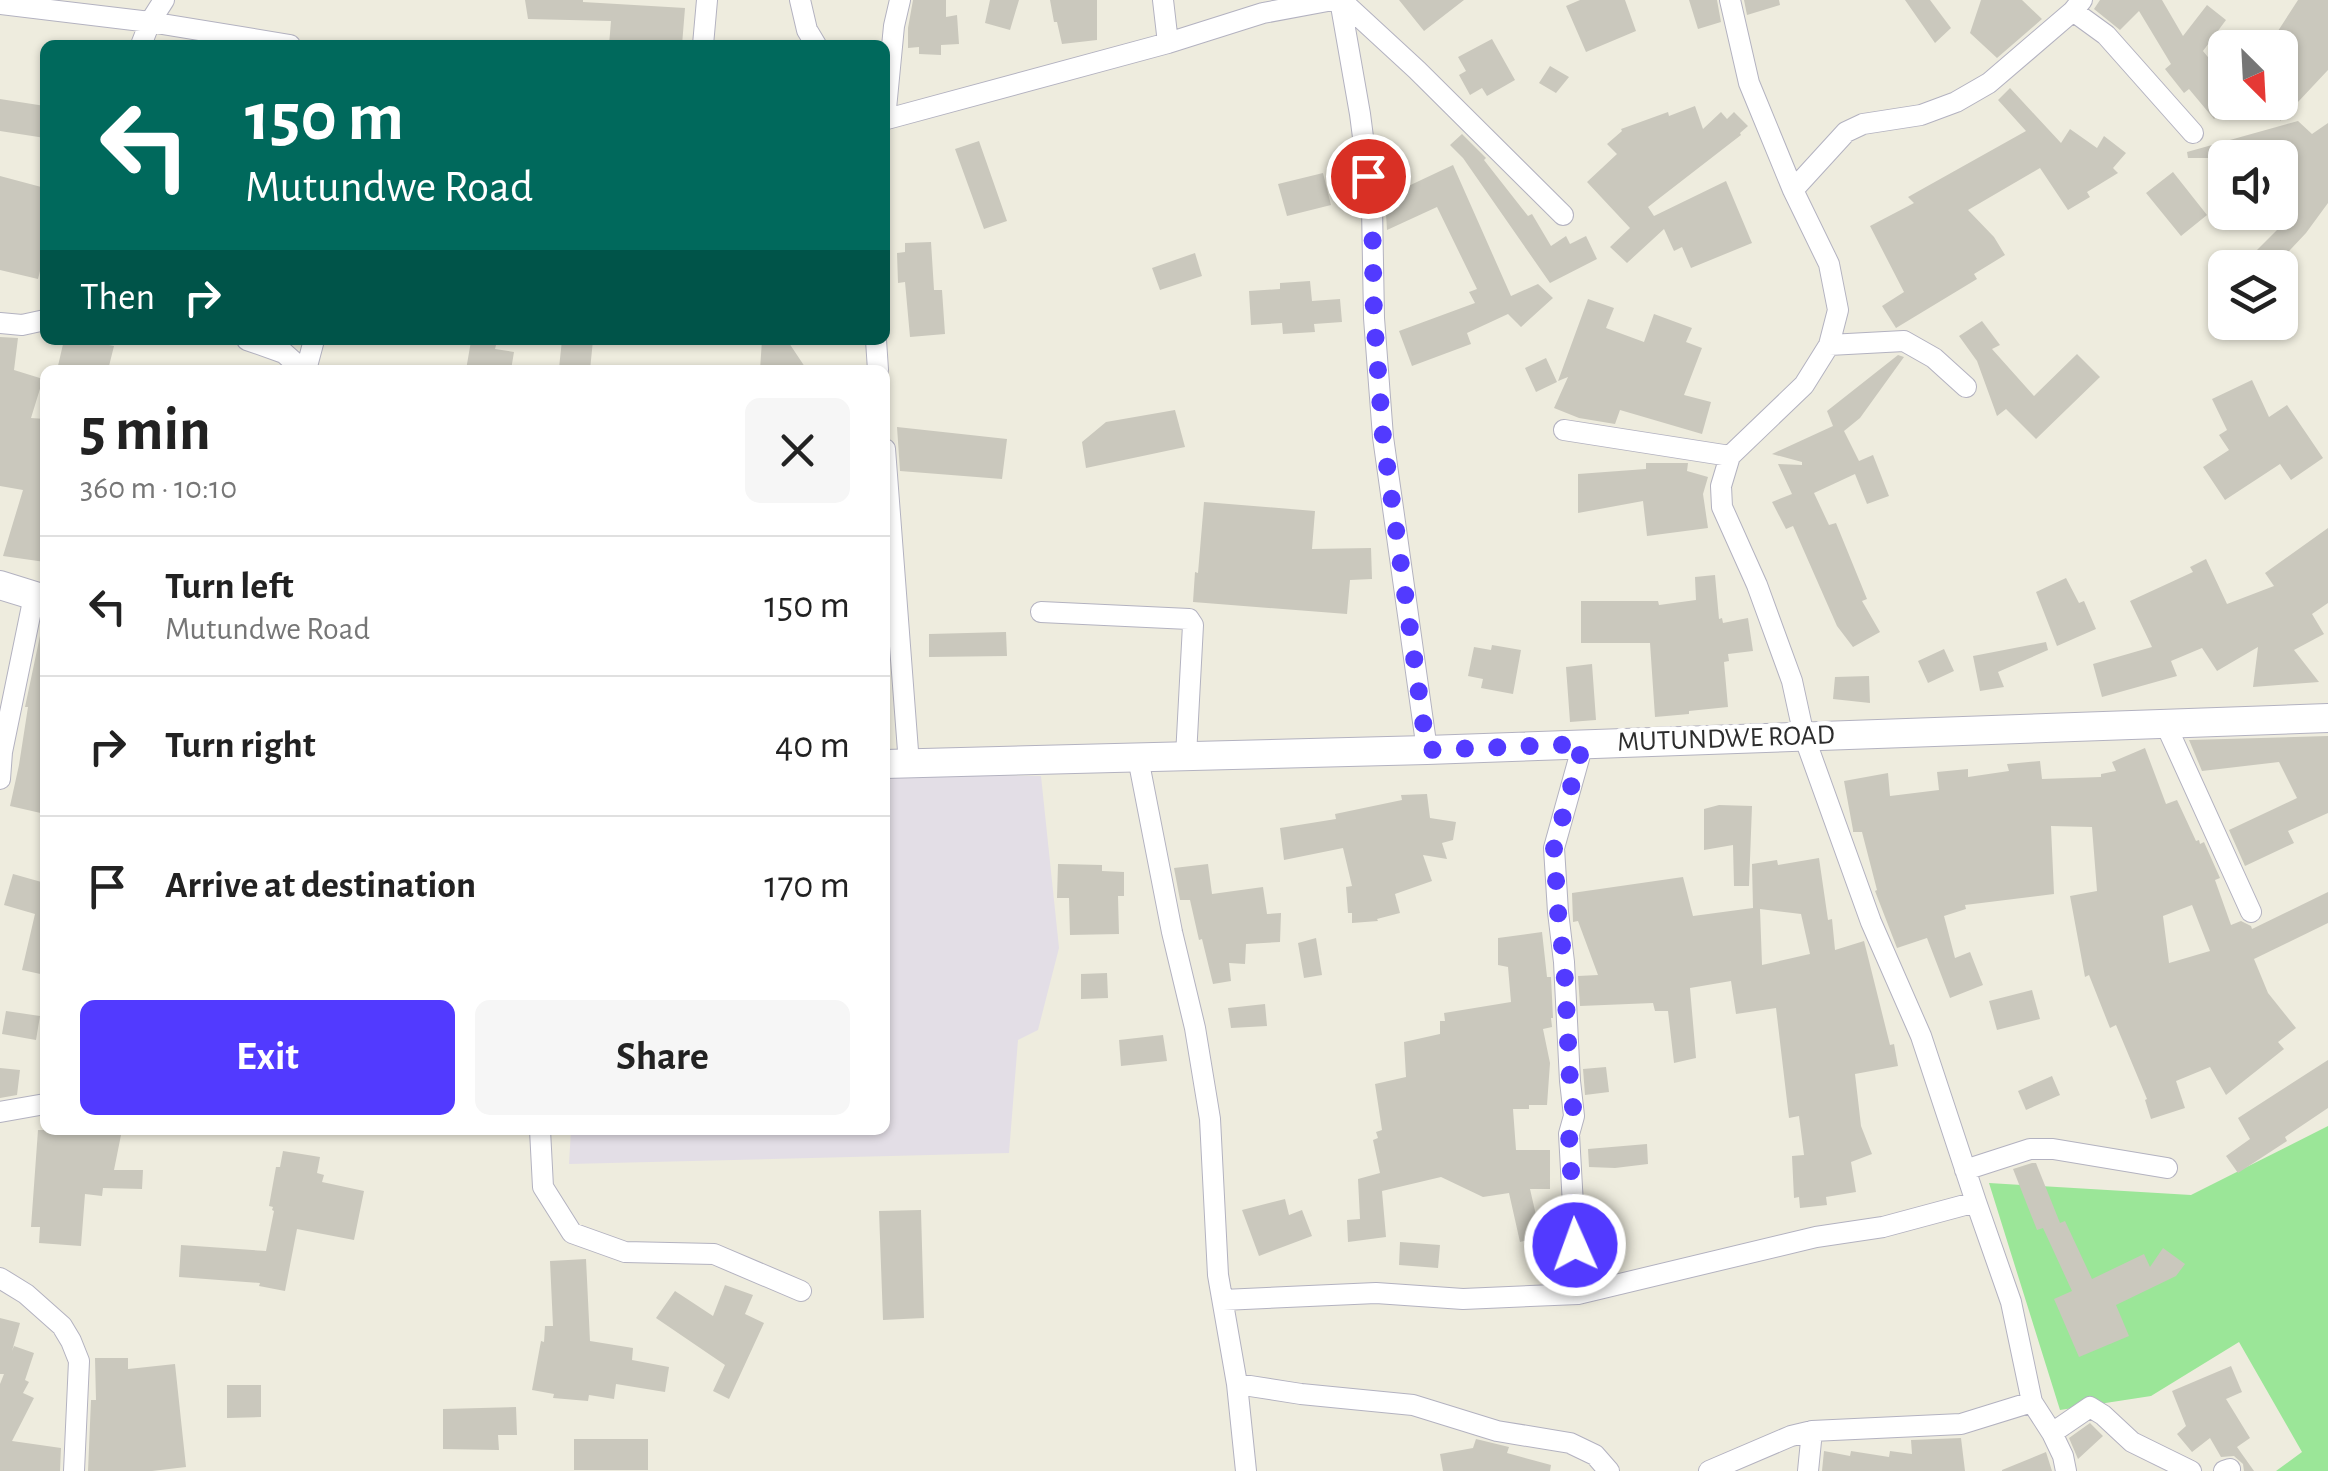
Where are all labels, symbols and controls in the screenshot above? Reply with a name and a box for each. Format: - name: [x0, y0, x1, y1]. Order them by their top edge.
- north arrow: [2208, 30, 2298, 120]
- map controls: [2208, 30, 2298, 340]
- icon: left: [80, 80, 210, 210]
- text: 150 m: [245, 83, 404, 153]
- pin: [1326, 134, 1411, 219]
- button: sound: [2208, 140, 2298, 230]
- icon: arrive: [1341, 149, 1396, 204]
- text: Mutundwe Road: [245, 165, 533, 210]
- button: layers: [2208, 250, 2298, 340]
- icon: right: [175, 270, 230, 325]
- text: Then: [80, 279, 155, 317]
- button: close: [745, 398, 850, 503]
- text: 5 min: [80, 401, 211, 461]
- text: 360 m · 10:10: [80, 472, 237, 504]
- text: Turn left: [165, 568, 293, 606]
- icon: left: [80, 579, 135, 634]
- text: 150 m: [764, 587, 850, 625]
- text: Mutundwe Road: [165, 613, 370, 645]
- icon: right: [80, 719, 135, 774]
- street label: MUTUNDWE ROAD: [1617, 721, 1835, 757]
- text: Turn right: [165, 727, 315, 765]
- text: 40 m: [775, 727, 850, 765]
- icon: arrive: [80, 859, 135, 914]
- text: Arrive at destination: [165, 867, 476, 905]
- text: 170 m: [764, 867, 850, 905]
- button: Exit: [80, 1000, 455, 1115]
- button: Share: [475, 1000, 850, 1115]
- position arrow: [1523, 1193, 1627, 1297]

